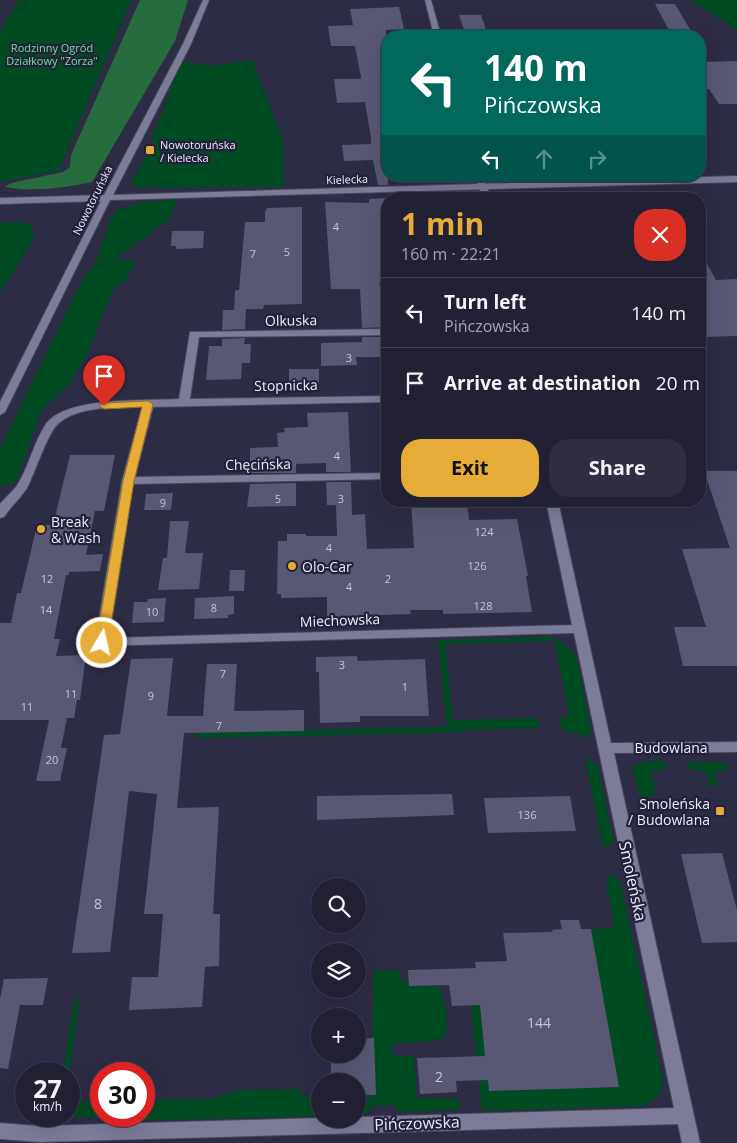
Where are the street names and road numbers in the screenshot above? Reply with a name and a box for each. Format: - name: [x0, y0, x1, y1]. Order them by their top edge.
- street label: Nowotoruńska: [69, 163, 115, 237]
- street label: Kielecka: [326, 171, 368, 187]
- street label: Olkuska: [265, 310, 317, 330]
- street label: Stopnicka: [254, 375, 318, 395]
- street label: Chęcińska: [225, 454, 291, 474]
- street label: Miechowska: [300, 609, 380, 631]
- street label: Budowlana: [634, 738, 708, 757]
- street label: Smoleńska: [614, 839, 652, 923]
- street label: Pińczowska: [374, 1111, 460, 1135]

